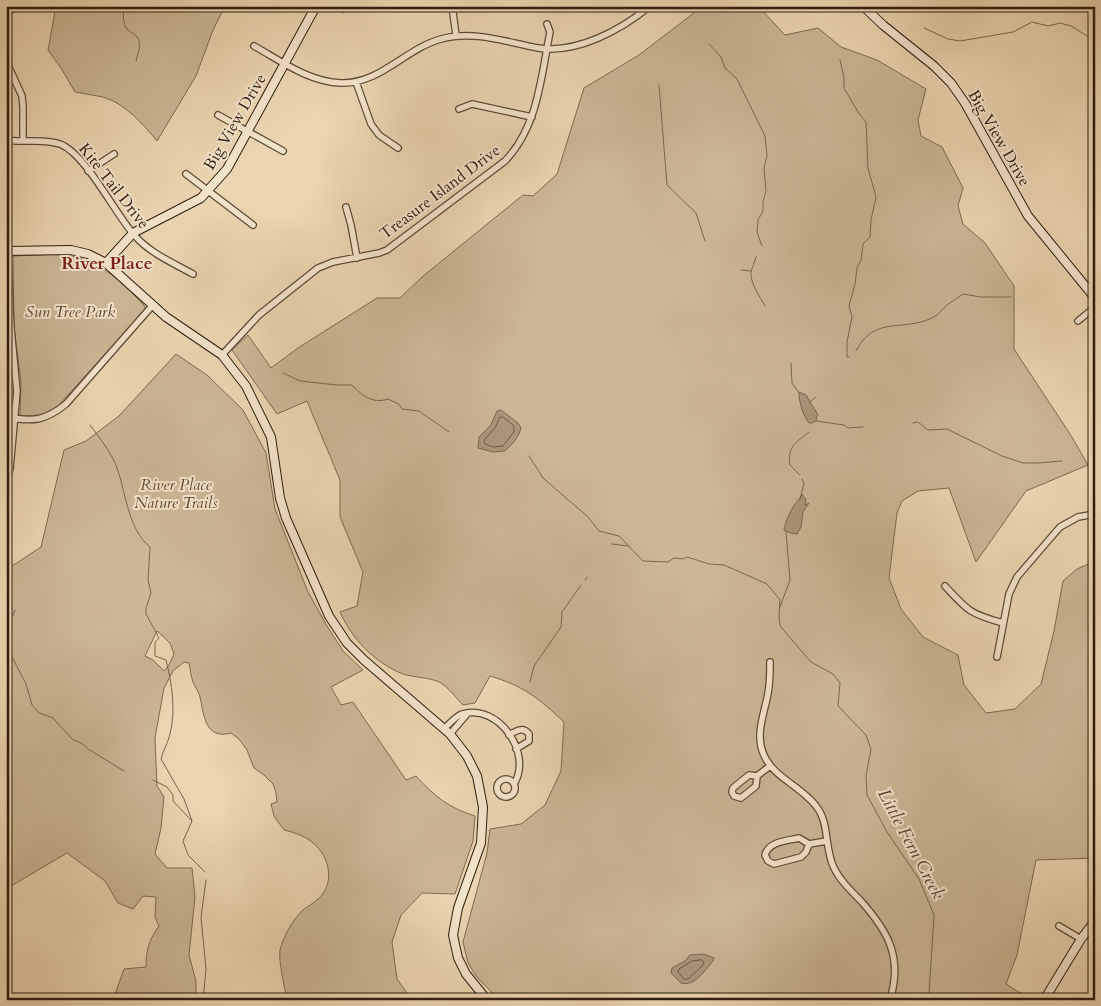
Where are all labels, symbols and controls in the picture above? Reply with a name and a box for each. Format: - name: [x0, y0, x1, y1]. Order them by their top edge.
- street label: Big View Drive: [198, 70, 272, 174]
- street label: Big View Drive: [962, 86, 1036, 190]
- street label: Kite Tail Drive: [74, 139, 154, 233]
- street label: Treasure Island Drive: [375, 139, 505, 245]
- district label: River Place: [61, 251, 153, 276]
- park label: Sun Tree Park: [25, 301, 115, 323]
- park label: River Place Nature Trails: [134, 474, 218, 514]
- water label: Little Fern Creek: [871, 784, 951, 904]

